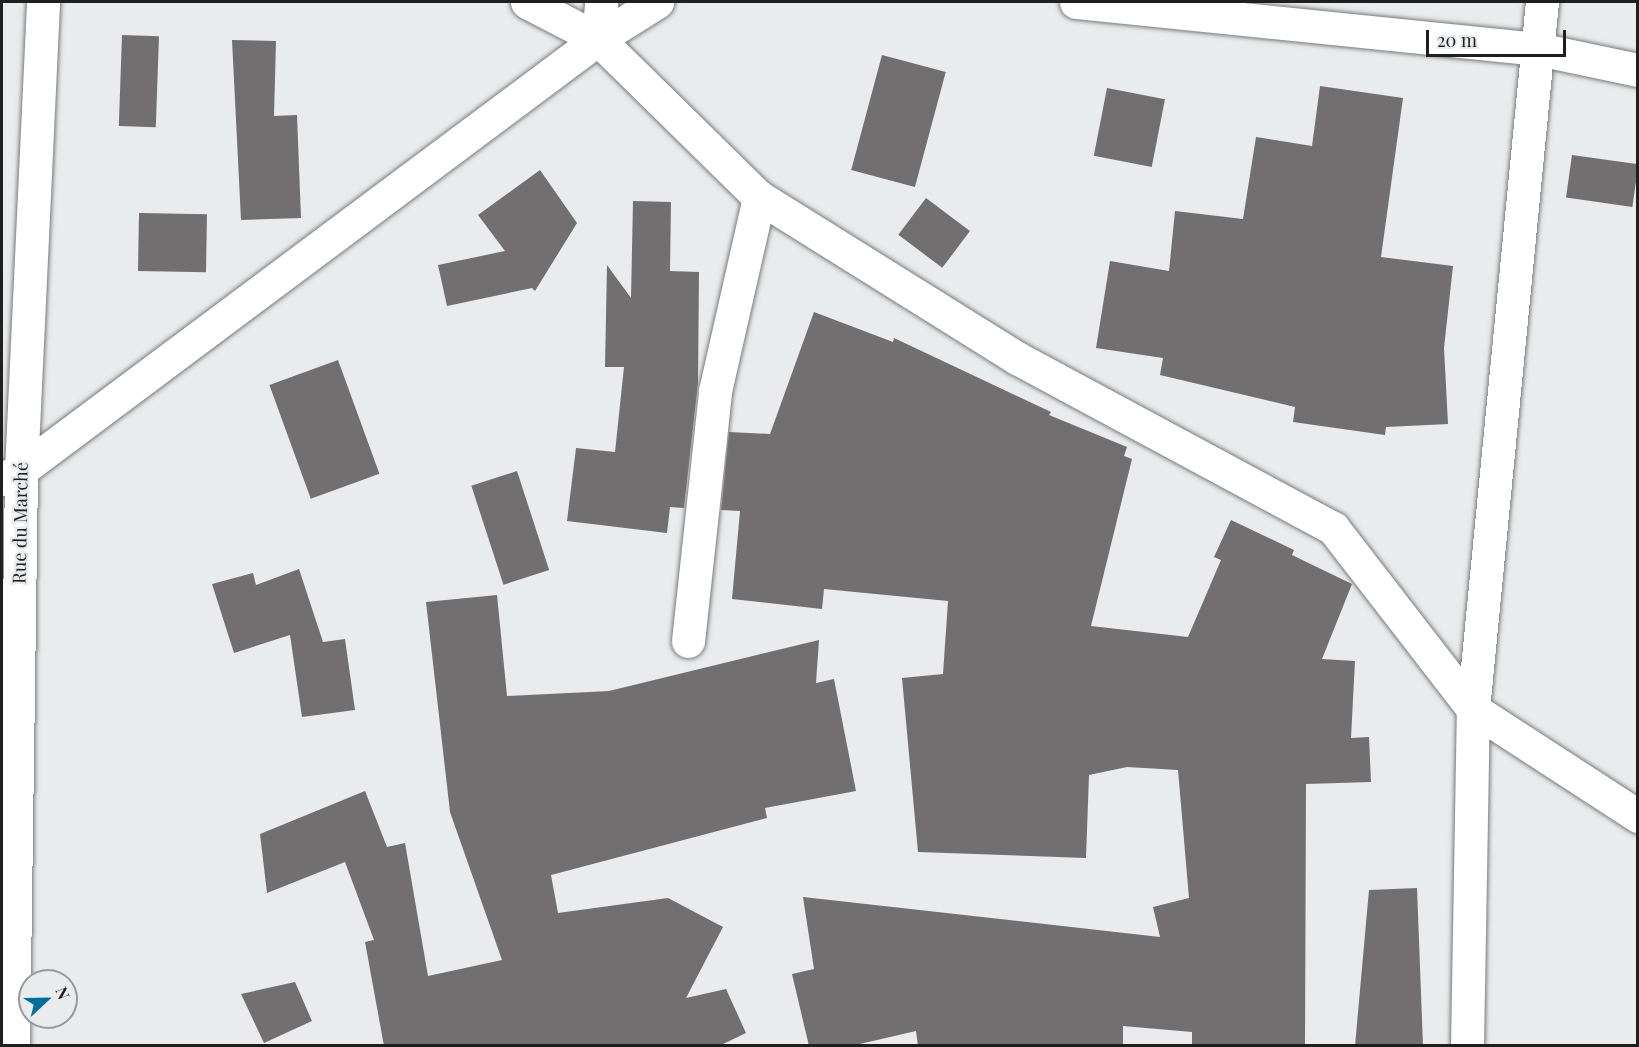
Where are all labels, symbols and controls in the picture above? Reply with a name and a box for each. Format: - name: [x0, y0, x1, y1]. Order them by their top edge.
- scale bar: [1429, 18, 1568, 56]
- text: 20 m: [1437, 28, 1477, 52]
- street label: Rue du Marché: [8, 462, 32, 584]
- north arrow: [18, 969, 78, 1029]
- text: N: [51, 984, 75, 1002]

